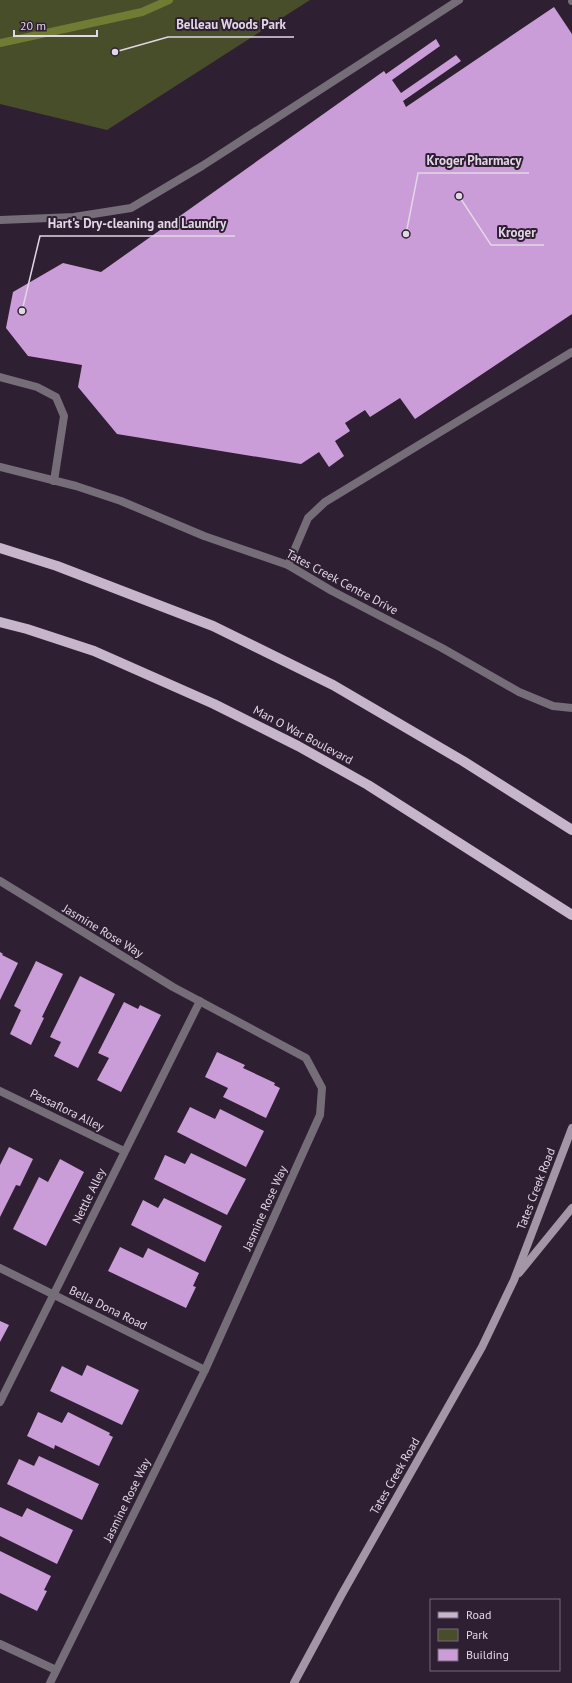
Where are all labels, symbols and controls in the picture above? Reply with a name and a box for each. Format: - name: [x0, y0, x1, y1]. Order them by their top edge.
- scale bar: [14, 12, 97, 38]
- callout: Belleau Woods Park: [168, 12, 294, 37]
- text: Belleau Woods Park: [176, 16, 286, 33]
- text: 20 m: [20, 18, 46, 33]
- callout: Kroger Pharmacy: [418, 148, 529, 173]
- text: Kroger Pharmacy: [427, 152, 522, 169]
- callout: Hart's Dry-cleaning and Laundry: [40, 211, 235, 236]
- text: Hart's Dry-cleaning and Laundry: [48, 215, 227, 232]
- callout: Kroger: [491, 220, 544, 245]
- text: Kroger: [498, 224, 536, 241]
- street label: Tates Creek Centre Drive: [284, 546, 401, 617]
- street label: Man O War Boulevard: [251, 702, 356, 767]
- street label: Jasmine Rose Way: [59, 900, 147, 961]
- street label: Passaflora Alley: [28, 1085, 107, 1134]
- street label: Tates Creek Road: [513, 1146, 558, 1232]
- street label: Jasmine Rose Way: [239, 1163, 290, 1254]
- street label: Nettle Alley: [69, 1165, 109, 1226]
- street label: Bella Dona Road: [67, 1282, 150, 1333]
- street label: Tates Creek Road: [366, 1435, 423, 1517]
- street label: Jasmine Rose Way: [99, 1455, 154, 1545]
- legend: [430, 1599, 560, 1671]
- text: Road: [466, 1607, 491, 1622]
- text: Park: [466, 1627, 488, 1642]
- text: Building: [466, 1647, 509, 1662]

